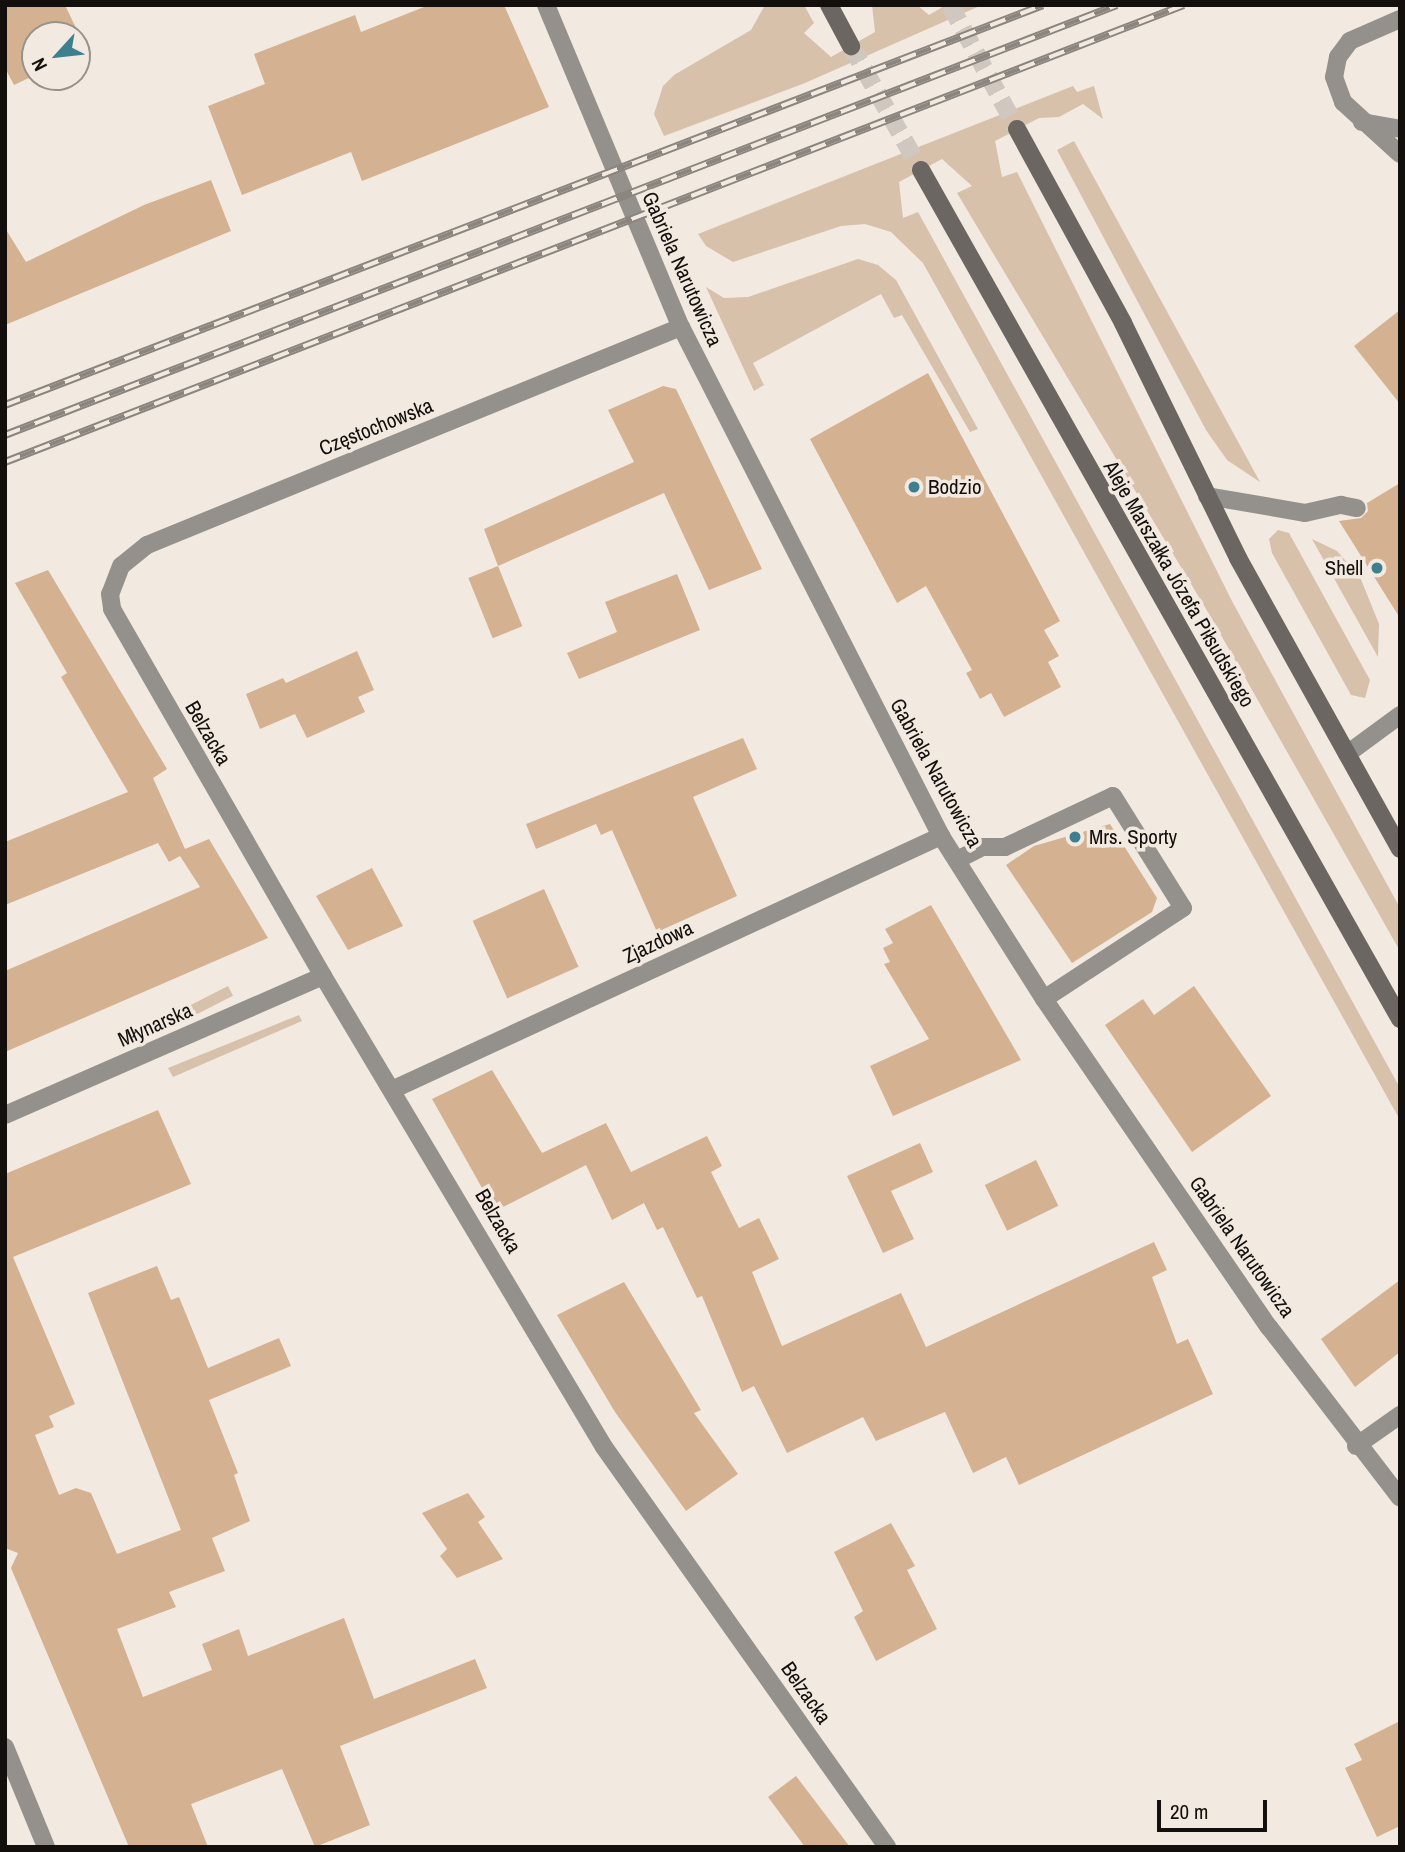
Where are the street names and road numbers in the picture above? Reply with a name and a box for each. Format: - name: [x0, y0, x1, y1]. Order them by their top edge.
- street label: Gabriela Narutowicza: [637, 188, 727, 350]
- street label: Częstochowska: [315, 393, 437, 461]
- street label: Aleje Marszałka Józefa Piłsudskiego: [1098, 456, 1260, 712]
- street label: Gabriela Narutowicza: [885, 694, 987, 852]
- street label: Belzacka: [180, 696, 236, 770]
- street label: Zjazdowa: [619, 915, 697, 969]
- street label: Młynarska: [114, 998, 196, 1052]
- street label: Gabriela Narutowicza: [1184, 1172, 1300, 1322]
- street label: Belzacka: [470, 1184, 526, 1258]
- street label: Belzacka: [776, 1657, 836, 1729]

